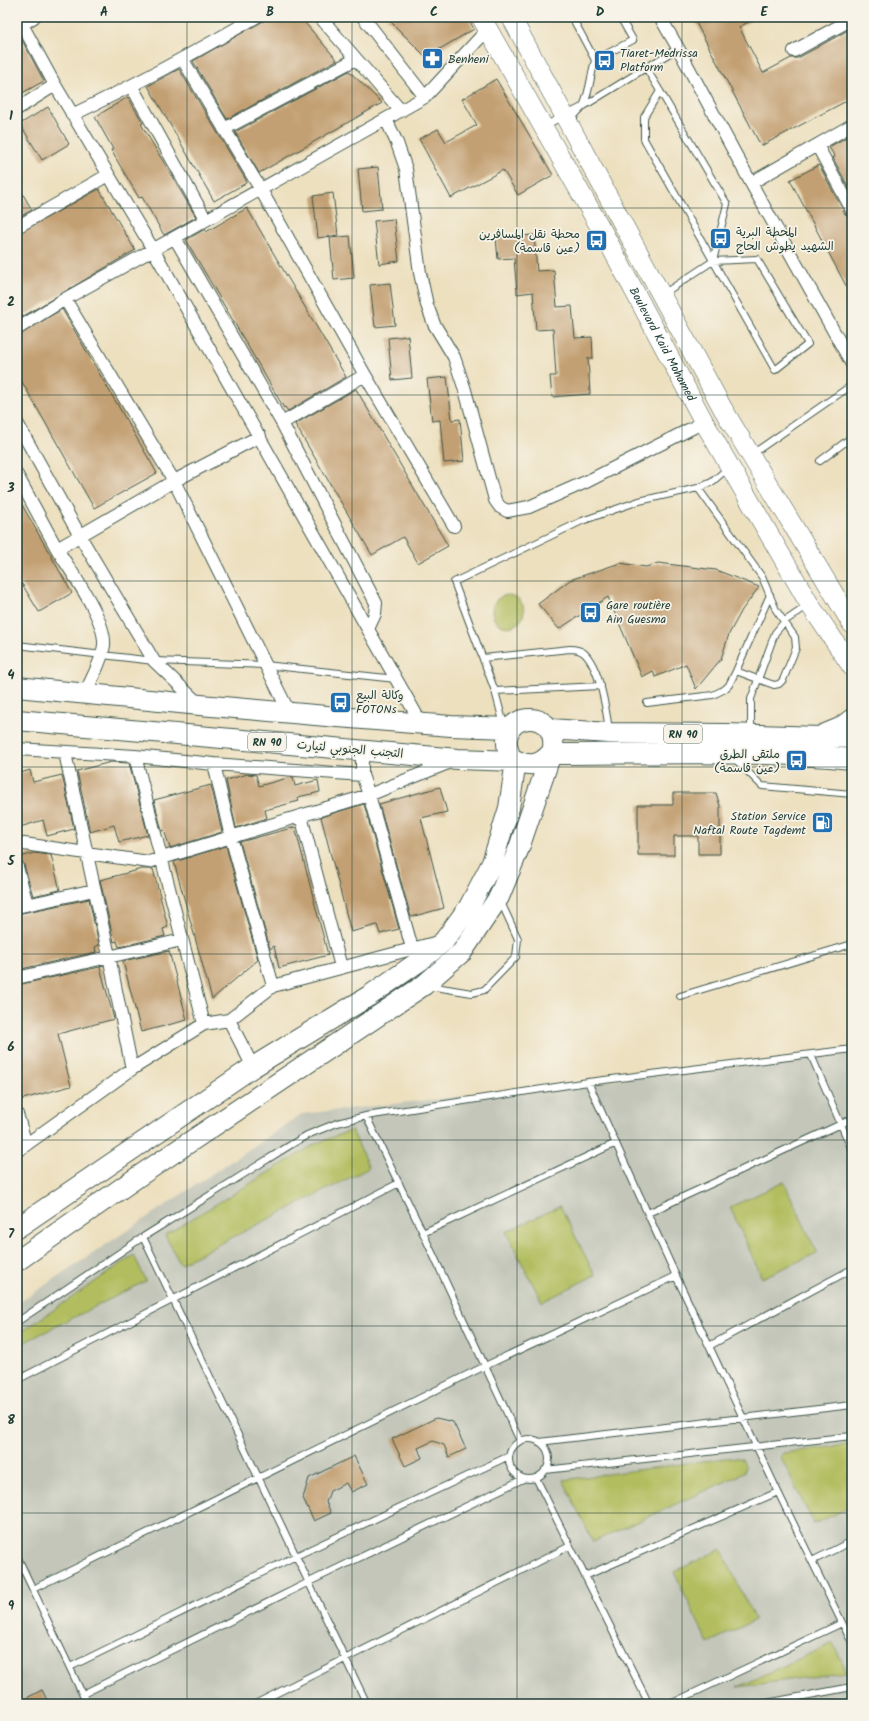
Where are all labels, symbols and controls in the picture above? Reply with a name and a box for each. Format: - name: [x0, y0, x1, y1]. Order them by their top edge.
- text: A: [100, 2, 108, 23]
- text: B: [266, 2, 274, 23]
- text: C: [430, 2, 438, 23]
- text: D: [596, 2, 605, 23]
- text: E: [760, 2, 768, 23]
- place label: Tiaret-Medrissa Platform: [620, 44, 698, 77]
- pharmacy icon: Benheni: [420, 46, 446, 72]
- bus stop icon: Tiaret-Medrissa Platform: [592, 47, 618, 73]
- place label: Benheni: [448, 50, 490, 69]
- text: 1: [9, 106, 13, 127]
- place label: المحطة البرية الشهيد يطوش الحاج: [736, 223, 834, 256]
- place label: محطة نقل المسافرين (عين قاسمة): [479, 225, 580, 258]
- bus stop icon: المحطة البرية الشهيد يطوش الحاج: [707, 226, 733, 252]
- bus stop icon: محطة نقل المسافرين (عين قاسمة): [583, 228, 609, 254]
- street label: Boulevard Kaid Mohamed: [624, 284, 701, 406]
- text: 2: [7, 292, 15, 313]
- text: 3: [6, 478, 15, 499]
- place label: Gare routière Ain Guesma: [606, 596, 671, 629]
- bus stop icon: Gare routière Ain Guesma: [577, 599, 603, 625]
- text: 4: [7, 665, 15, 686]
- place label: وكالة البيع FOTONs: [356, 686, 404, 719]
- bus stop icon: وكالة البيع FOTONs: [328, 689, 354, 715]
- road number: RN 90: [664, 725, 702, 743]
- road number: RN 90: [248, 733, 286, 751]
- street label: التجنب الجنوبي لتيارت: [296, 735, 404, 765]
- place label: ملتقى الطرق (عين قاسمة): [714, 745, 780, 778]
- bus stop icon: ملتقى الطرق (عين قاسمة): [783, 748, 809, 774]
- place label: Station Service Naftal Route Tagdemt: [693, 807, 807, 840]
- fuel station icon: Station Service Naftal Route Tagdemt: [809, 810, 835, 836]
- text: 5: [7, 851, 16, 872]
- text: 6: [7, 1037, 15, 1058]
- text: 7: [8, 1224, 15, 1245]
- text: 8: [7, 1410, 15, 1431]
- text: 9: [8, 1596, 15, 1617]

